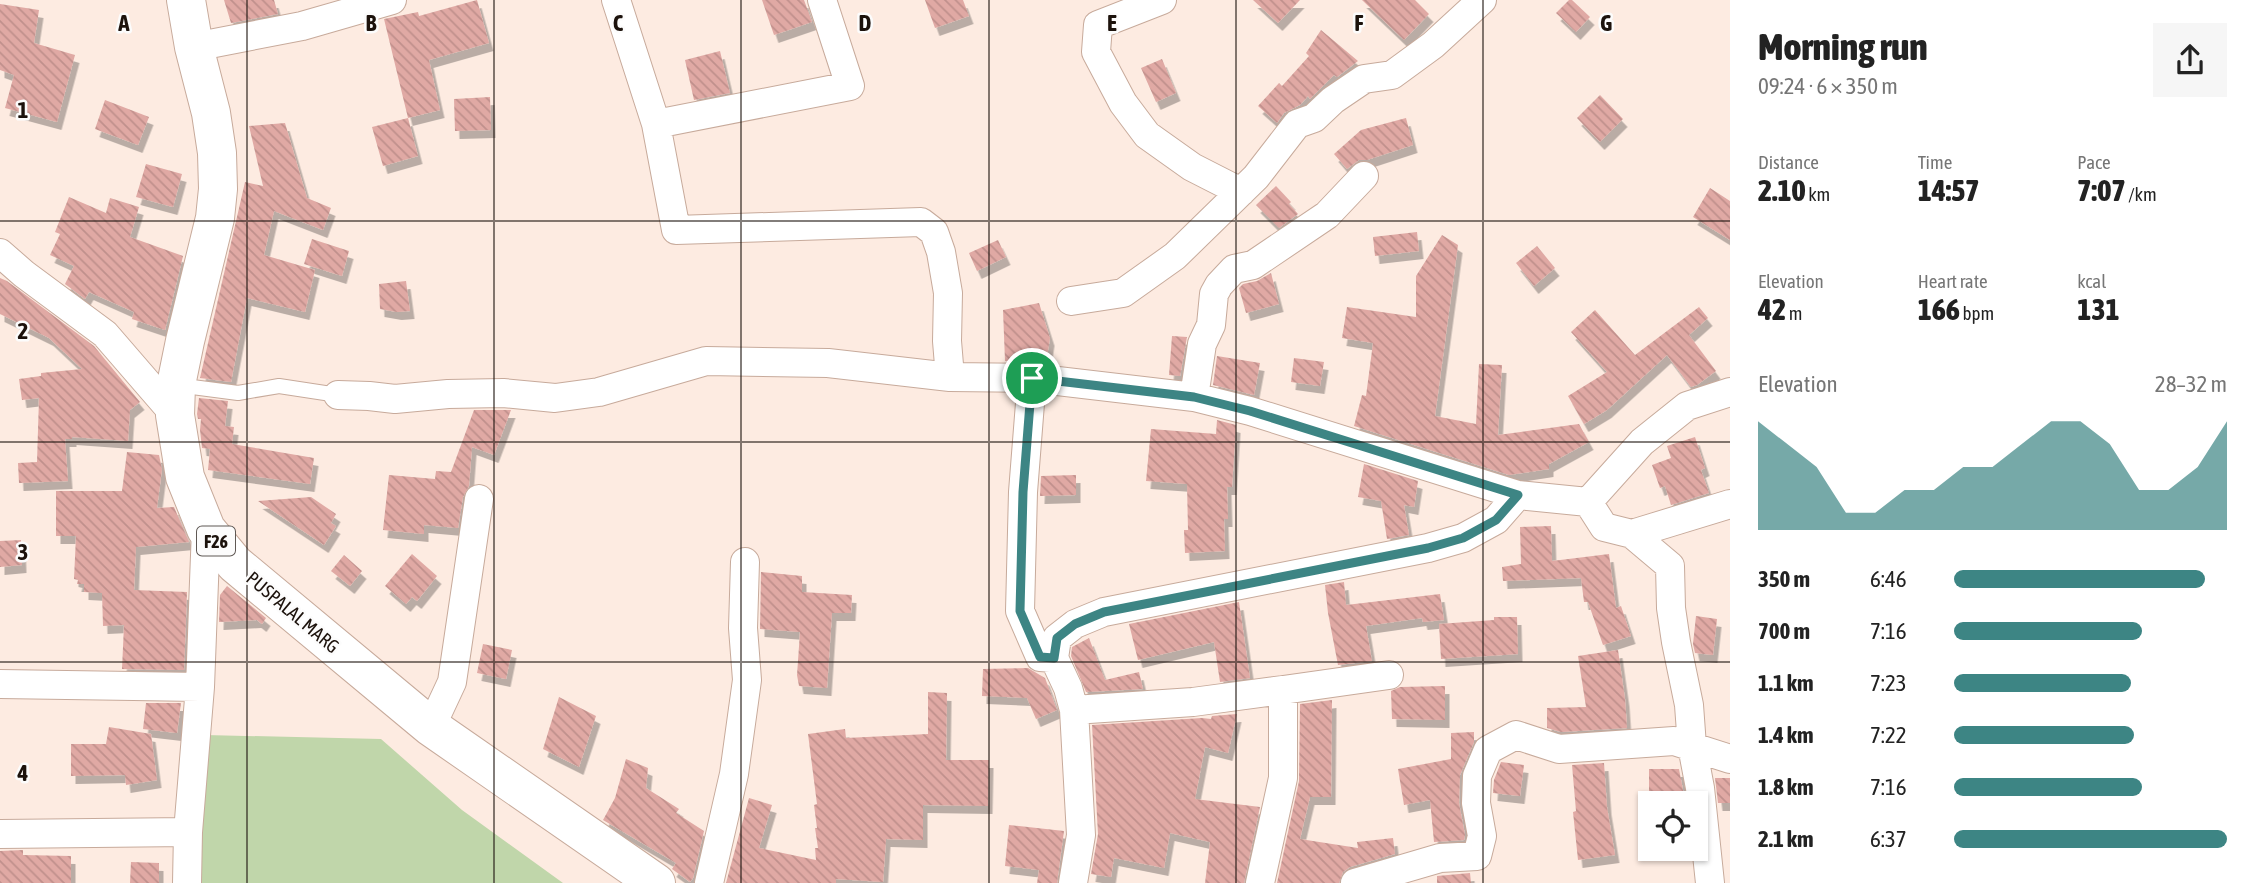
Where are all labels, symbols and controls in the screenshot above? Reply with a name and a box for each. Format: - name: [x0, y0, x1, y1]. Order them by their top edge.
- text: A: [117, 10, 130, 36]
- text: B: [366, 10, 377, 36]
- text: C: [613, 10, 624, 36]
- text: D: [859, 10, 872, 36]
- text: E: [1107, 10, 1117, 36]
- text: F: [1354, 10, 1364, 36]
- text: G: [1600, 10, 1612, 36]
- button: share: [2153, 23, 2227, 97]
- text: Morning run: [1758, 25, 1928, 68]
- text: 09:24 · 6 × 350 m: [1758, 73, 1898, 99]
- text: 1: [18, 97, 29, 123]
- text: Distance: [1758, 151, 1819, 173]
- text: Time: [1918, 151, 1952, 173]
- text: Pace: [2077, 151, 2111, 173]
- text: 2.10: [1758, 173, 1806, 207]
- text: 14:57: [1918, 173, 1979, 207]
- text: 7:07: [2077, 173, 2126, 207]
- text: km: [1806, 183, 1830, 205]
- text: /km: [2126, 183, 2157, 205]
- text: Elevation: [1758, 270, 1824, 292]
- text: Heart rate: [1918, 270, 1988, 292]
- text: kcal: [2077, 270, 2106, 292]
- text: 42: [1758, 292, 1786, 326]
- text: 166: [1918, 292, 1960, 326]
- text: 131: [2077, 292, 2120, 326]
- text: m: [1786, 302, 1803, 324]
- text: bpm: [1960, 302, 1994, 324]
- text: 2: [18, 318, 28, 344]
- pin: [1002, 348, 1062, 408]
- icon: arrive: [1013, 359, 1051, 397]
- text: Elevation: [1758, 371, 1838, 397]
- text: 28–32 m: [2155, 371, 2227, 397]
- road number: F26: [197, 526, 235, 556]
- text: 3: [18, 539, 28, 565]
- text: 350 m: [1758, 566, 1810, 592]
- text: 6:46: [1870, 566, 1907, 592]
- street label: PUSPALAL MARG: [242, 567, 344, 657]
- text: 700 m: [1758, 618, 1810, 644]
- text: 7:16: [1870, 618, 1907, 644]
- text: 1.1 km: [1758, 670, 1814, 696]
- text: 7:23: [1870, 670, 1907, 696]
- text: 1.4 km: [1758, 722, 1814, 748]
- text: 7:22: [1870, 722, 1907, 748]
- text: 4: [17, 760, 29, 786]
- text: 1.8 km: [1758, 774, 1814, 800]
- text: 7:16: [1870, 774, 1907, 800]
- map controls: [1638, 791, 1708, 861]
- button: locate: [1638, 791, 1708, 861]
- text: 2.1 km: [1758, 826, 1814, 852]
- text: 6:37: [1870, 826, 1907, 852]

